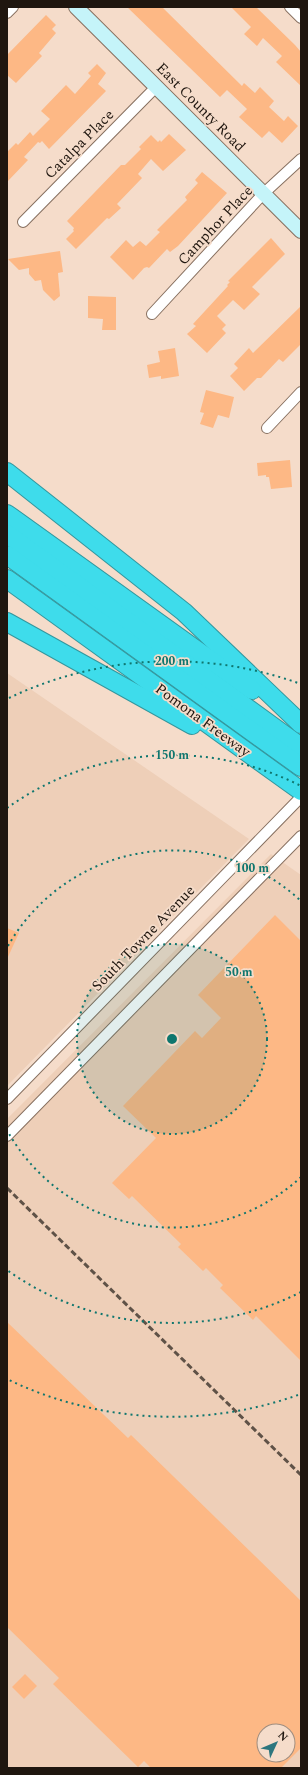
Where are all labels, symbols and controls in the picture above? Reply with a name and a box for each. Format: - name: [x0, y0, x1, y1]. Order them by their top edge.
- street label: East County Road: [151, 57, 251, 157]
- street label: Catalpa Place: [39, 104, 120, 185]
- street label: Camphor Place: [172, 180, 259, 270]
- text: 200 m: [155, 652, 189, 671]
- street label: Pomona Freeway: [150, 678, 256, 763]
- text: 150 m: [155, 746, 189, 765]
- text: 100 m: [235, 859, 269, 878]
- street label: South Towne Avenue: [86, 880, 200, 997]
- text: 50 m: [225, 963, 253, 982]
- centre of rings: [165, 1032, 179, 1046]
- north arrow: [256, 1723, 296, 1763]
- text: N: [274, 1727, 292, 1746]

